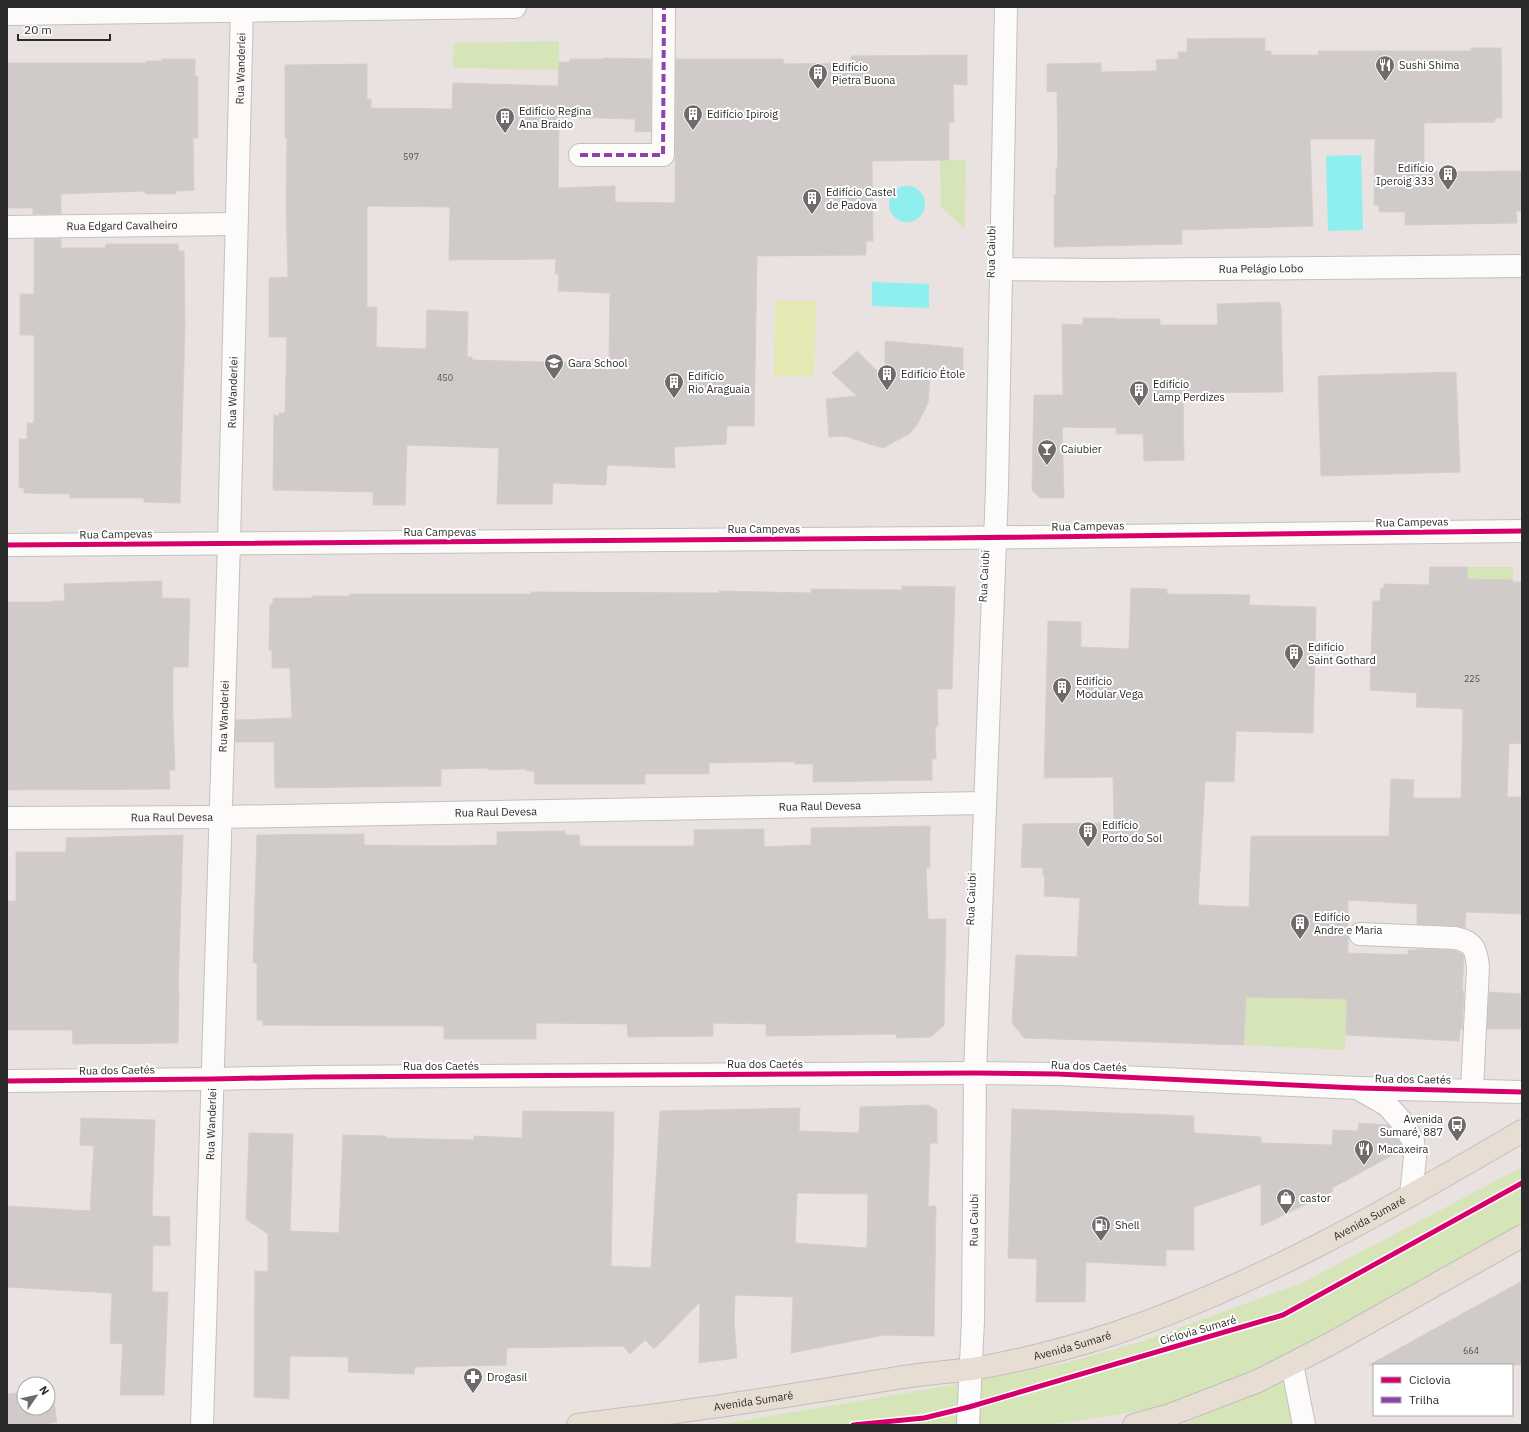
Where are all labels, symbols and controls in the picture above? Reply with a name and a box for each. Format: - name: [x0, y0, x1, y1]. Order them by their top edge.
- scale bar: [18, 16, 110, 42]
- text: 20 m: [24, 22, 52, 37]
- street label: Rua Wanderlei: [233, 32, 248, 105]
- restaurant icon: Sushi Shima: [1374, 54, 1396, 82]
- place label: Sushi Shima: [1399, 58, 1460, 72]
- place label: Edifício Pietra Buona: [832, 60, 896, 87]
- building icon: Edifício Pietra Buona: [807, 62, 829, 90]
- building icon: Edifício Ipiroig: [682, 103, 704, 131]
- place label: Edifício Regina Ana Braido: [519, 104, 592, 131]
- building icon: Edifício Regina Ana Braido: [494, 106, 516, 134]
- place label: Edifício Ipiroig: [707, 107, 778, 121]
- house number: 597: [403, 151, 419, 162]
- place label: Edifício Iperoig 333: [1376, 161, 1434, 188]
- building icon: Edifício Iperoig 333: [1437, 163, 1459, 191]
- place label: Edifício Castel de Padova: [826, 185, 896, 212]
- building icon: Edifício Castel de Padova: [801, 187, 823, 215]
- street label: Rua Edgard Cavalheiro: [66, 218, 178, 233]
- street label: Rua Caiubi: [984, 226, 998, 278]
- street label: Rua Pelágio Lobo: [1219, 261, 1303, 276]
- school or university icon: Gara School: [543, 352, 565, 380]
- street label: Rua Wanderlei: [225, 356, 241, 429]
- place label: Gara School: [568, 356, 627, 370]
- building icon: Edifício Étole: [876, 363, 898, 391]
- place label: Edifício Étole: [901, 367, 965, 381]
- place label: Edifício Rio Araguaia: [688, 369, 750, 396]
- building icon: Edifício Rio Araguaia: [663, 371, 685, 399]
- house number: 450: [437, 372, 453, 383]
- place label: Edifício Lamp Perdizes: [1153, 377, 1225, 404]
- building icon: Edifício Lamp Perdizes: [1128, 379, 1150, 407]
- bar icon: Caiubier: [1036, 438, 1058, 466]
- place label: Caiubier: [1061, 442, 1102, 456]
- street label: Rua Campevas: [1375, 514, 1449, 530]
- street label: Rua Campevas: [1051, 518, 1125, 534]
- street label: Rua Campevas: [728, 522, 800, 536]
- street label: Rua Campevas: [404, 525, 476, 539]
- street label: Rua Campevas: [79, 526, 153, 542]
- street label: Rua Caiubi: [976, 549, 992, 603]
- place label: Edifício Saint Gothard: [1308, 640, 1376, 667]
- building icon: Edifício Saint Gothard: [1283, 642, 1305, 670]
- house number: 225: [1464, 673, 1480, 684]
- place label: Edifício Modular Vega: [1076, 674, 1143, 701]
- building icon: Edifício Modular Vega: [1051, 676, 1073, 704]
- street label: Rua Wanderlei: [216, 680, 232, 752]
- street label: Rua Raul Devesa: [779, 798, 861, 814]
- street label: Rua Raul Devesa: [455, 804, 537, 820]
- street label: Rua Raul Devesa: [131, 810, 213, 824]
- place label: Edifício Porto do Sol: [1102, 818, 1162, 845]
- building icon: Edifício Porto do Sol: [1077, 820, 1099, 848]
- street label: Rua Caiubi: [963, 872, 979, 926]
- place label: Edifício Andre e Maria: [1314, 910, 1383, 937]
- building icon: Edifício Andre e Maria: [1289, 912, 1311, 940]
- street label: Rua dos Caetés: [727, 1057, 803, 1071]
- street label: Rua dos Caetés: [1051, 1058, 1127, 1074]
- street label: Rua dos Caetés: [403, 1059, 479, 1073]
- street label: Rua dos Caetés: [79, 1062, 155, 1078]
- street label: Rua dos Caetés: [1375, 1071, 1451, 1087]
- street label: Rua Wanderlei: [203, 1088, 219, 1160]
- place label: Avenida Sumaré, 887: [1380, 1112, 1443, 1139]
- bus stop icon: Avenida Sumaré, 887: [1446, 1114, 1468, 1142]
- restaurant icon: Macaxeira: [1353, 1138, 1375, 1166]
- place label: Macaxeira: [1378, 1142, 1428, 1156]
- shop icon: castor: [1275, 1187, 1297, 1215]
- place label: castor: [1300, 1191, 1331, 1205]
- street label: Avenida Sumaré: [1331, 1193, 1408, 1243]
- street label: Rua Caiubi: [967, 1194, 981, 1246]
- fuel station icon: Shell: [1090, 1214, 1112, 1242]
- place label: Shell: [1115, 1218, 1140, 1232]
- street label: Ciclovia Sumaré: [1158, 1312, 1238, 1348]
- street label: Avenida Sumaré: [1032, 1328, 1113, 1363]
- house number: 664: [1463, 1345, 1479, 1356]
- legend: [1373, 1364, 1513, 1416]
- pharmacy icon: Drogasil: [462, 1366, 484, 1394]
- place label: Drogasil: [487, 1370, 527, 1384]
- text: Ciclovia: [1409, 1372, 1451, 1387]
- north arrow: [16, 1376, 56, 1416]
- text: N: [36, 1383, 52, 1398]
- street label: Avenida Sumaré: [713, 1388, 794, 1414]
- text: Trilha: [1409, 1392, 1440, 1407]

